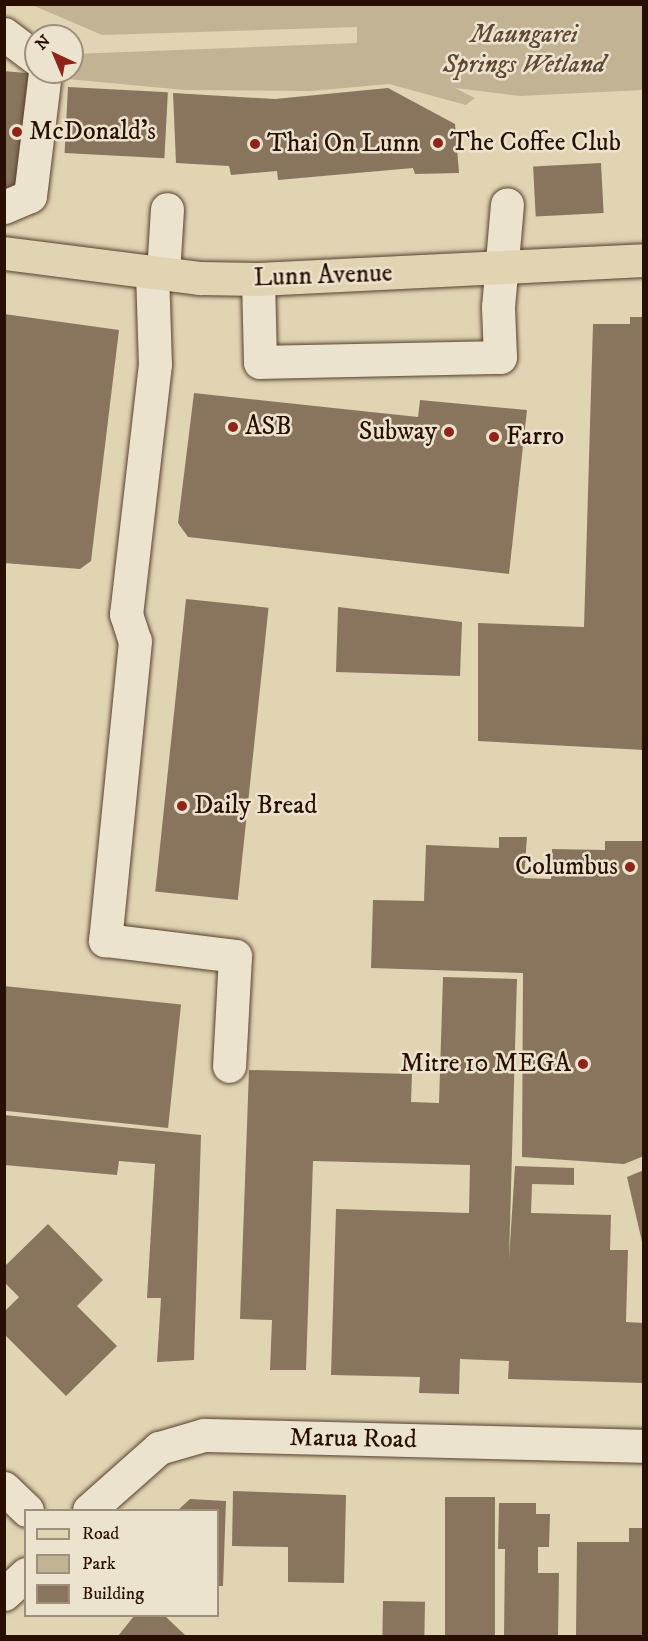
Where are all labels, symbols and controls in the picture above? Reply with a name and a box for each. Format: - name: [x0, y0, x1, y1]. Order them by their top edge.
- park label: Maungarei Springs Wetland: [443, 19, 605, 80]
- north arrow: [24, 24, 84, 84]
- text: N: [31, 31, 55, 54]
- place label: McDonald's: [29, 116, 156, 148]
- marker: McDonald's: [10, 125, 24, 139]
- place label: The Coffee Club: [450, 127, 621, 159]
- place label: Thai On Lunn: [267, 128, 420, 160]
- marker: The Coffee Club: [431, 136, 445, 150]
- marker: Thai On Lunn: [248, 137, 262, 151]
- street label: Lunn Avenue: [253, 258, 393, 294]
- place label: ASB: [245, 411, 292, 443]
- place label: Subway: [359, 416, 437, 448]
- marker: ASB: [226, 420, 240, 434]
- place label: Farro: [506, 421, 564, 453]
- marker: Subway: [442, 425, 456, 439]
- marker: Farro: [487, 430, 501, 444]
- place label: Daily Bread: [194, 790, 317, 822]
- marker: Daily Bread: [175, 799, 189, 813]
- place label: Columbus: [515, 851, 618, 883]
- marker: Columbus: [623, 860, 637, 874]
- place label: Mitre 10 MEGA: [400, 1048, 571, 1080]
- marker: Mitre 10 MEGA: [576, 1057, 590, 1071]
- street label: Marua Road: [289, 1422, 417, 1456]
- legend: [24, 1509, 219, 1617]
- text: Road: [82, 1523, 119, 1545]
- text: Park: [82, 1553, 116, 1575]
- text: Building: [82, 1583, 144, 1605]

